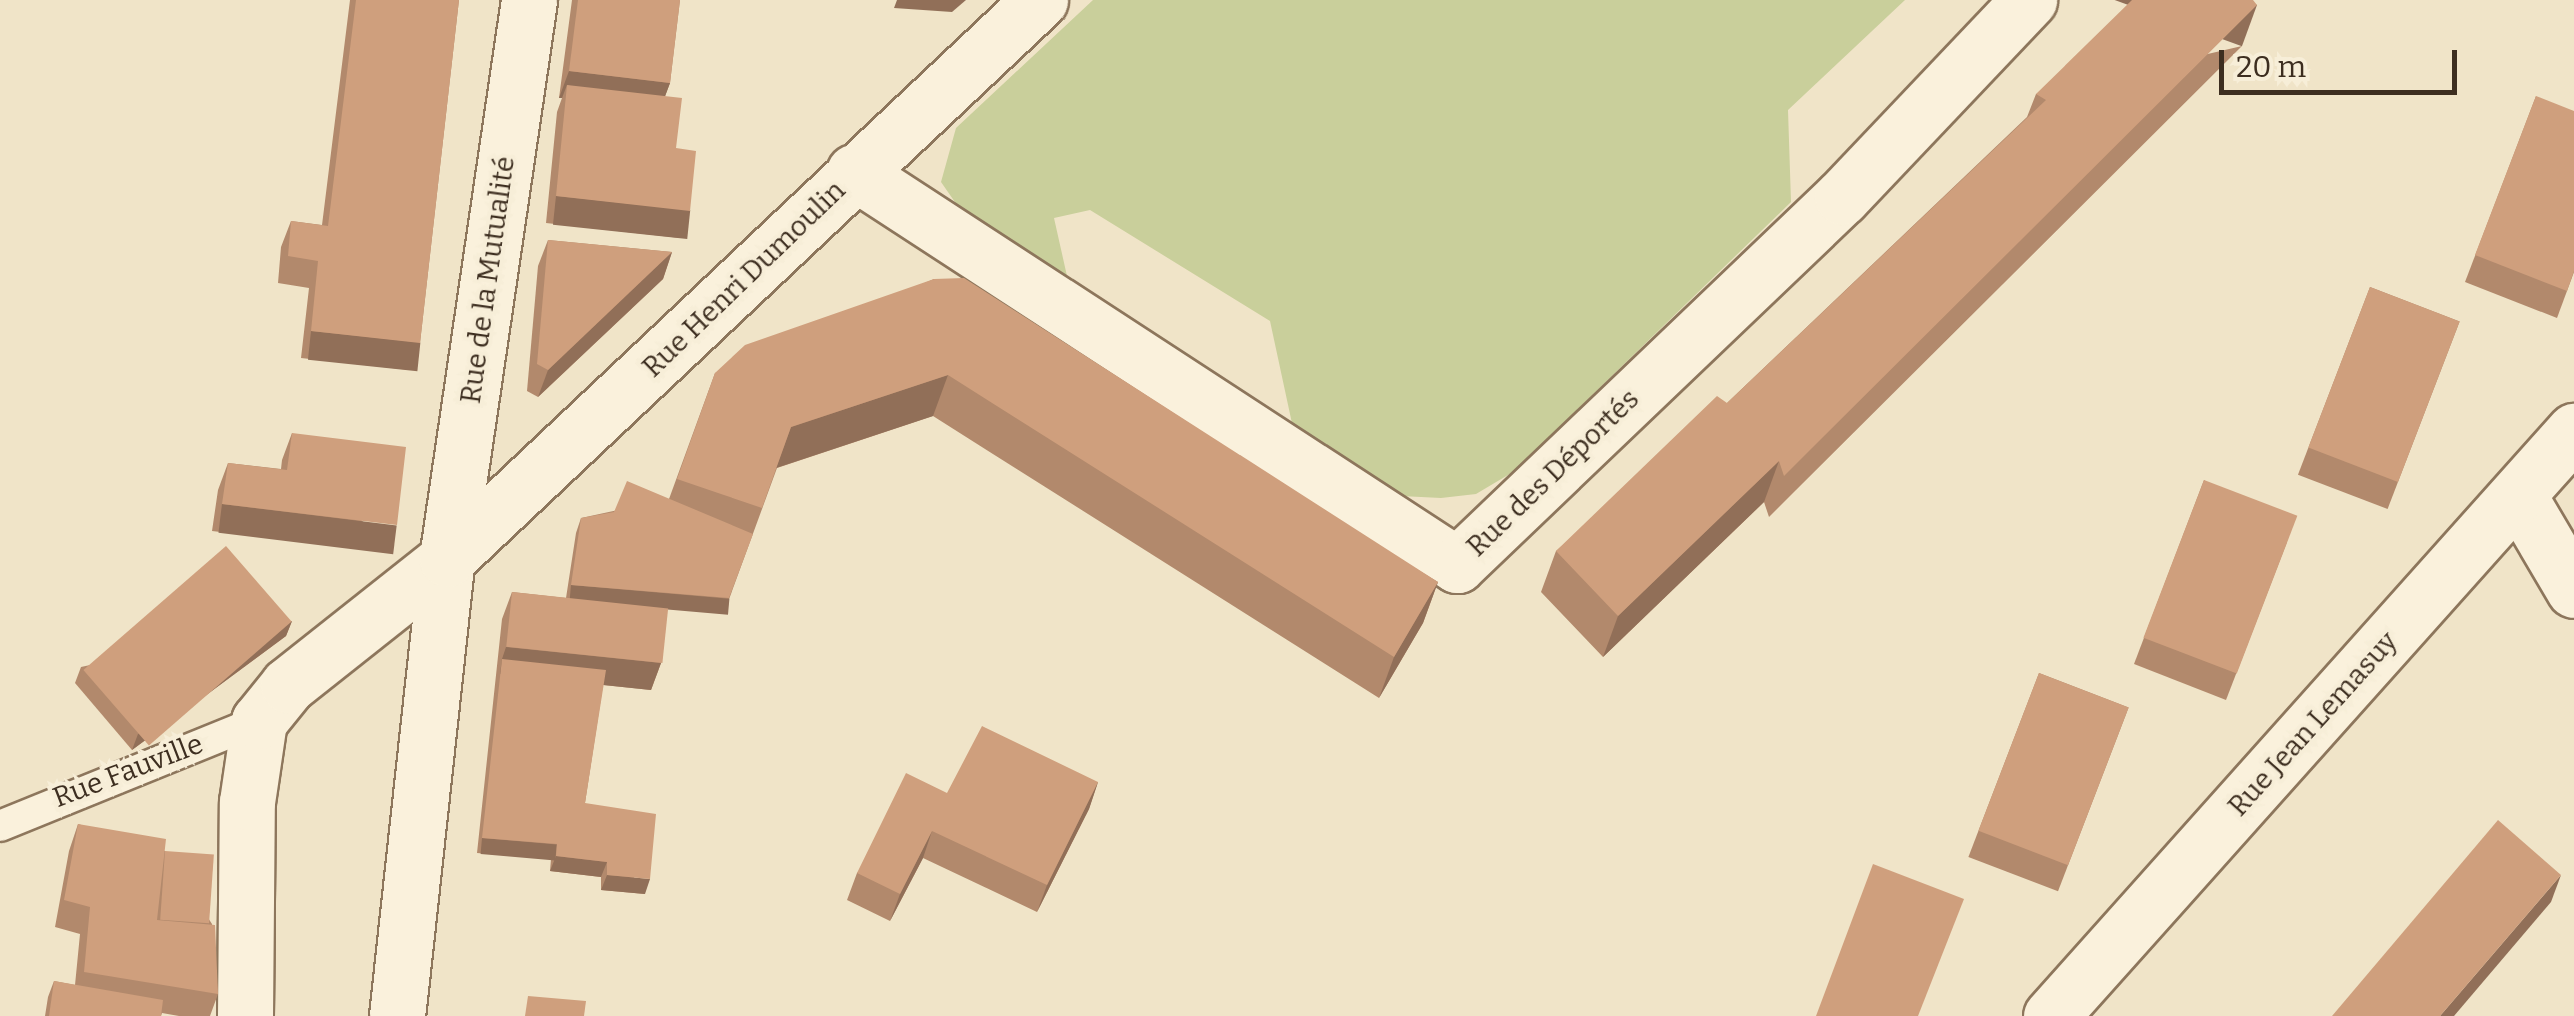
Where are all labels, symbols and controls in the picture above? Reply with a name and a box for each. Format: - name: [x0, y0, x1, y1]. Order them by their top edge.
- scale bar: [2224, 30, 2462, 92]
- text: 20 m: [2236, 49, 2306, 85]
- street label: Rue de la Mutualité: [454, 154, 522, 406]
- street label: Rue Henri Dumoulin: [636, 174, 852, 384]
- street label: Rue des Déportés: [1460, 382, 1646, 564]
- street label: Rue Jean Lemasuy: [2221, 625, 2405, 823]
- street label: Rue Fauville: [48, 727, 208, 815]

